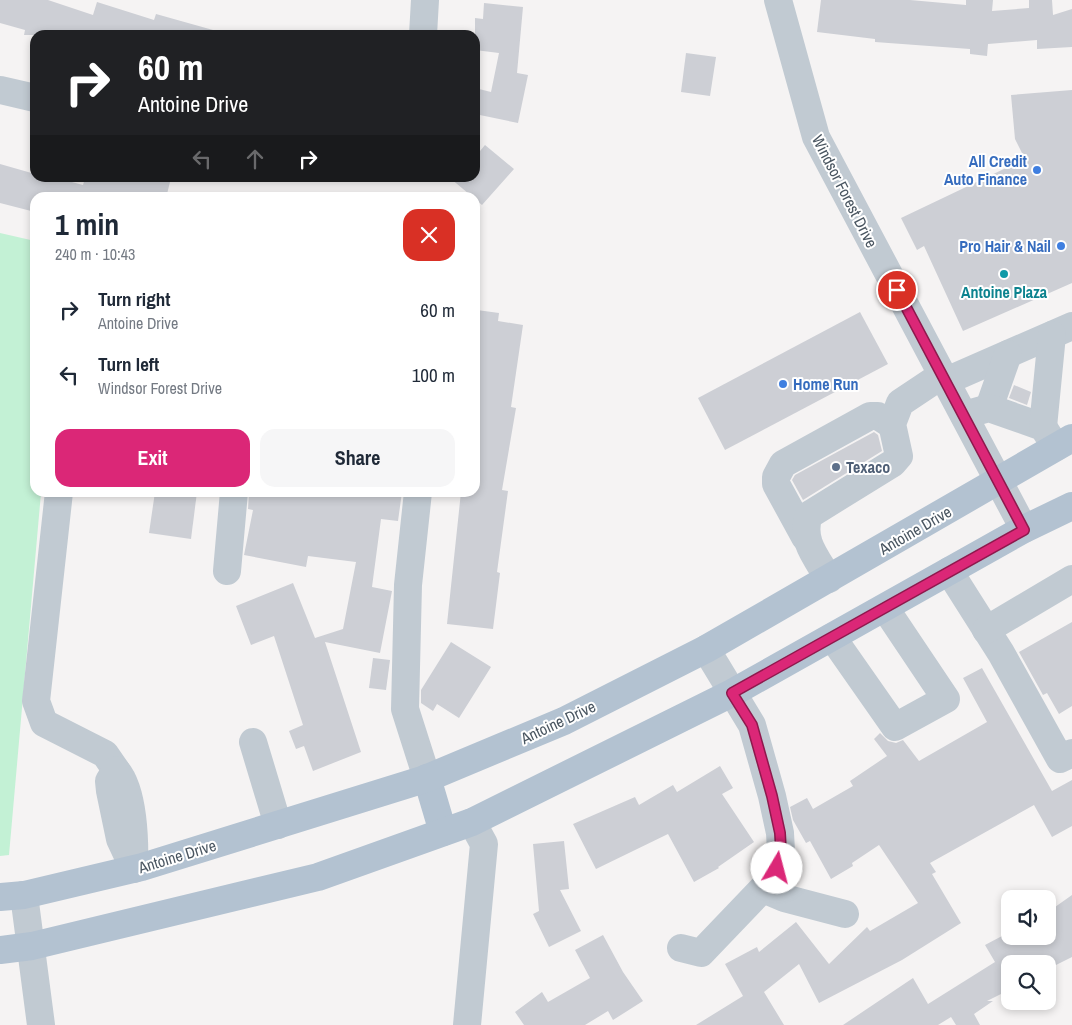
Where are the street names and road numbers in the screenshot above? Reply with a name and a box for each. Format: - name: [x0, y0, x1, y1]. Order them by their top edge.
- street label: Windsor Forest Drive: [807, 131, 883, 251]
- street label: Antoine Drive: [874, 500, 955, 560]
- street label: Antoine Drive: [516, 695, 599, 749]
- street label: Antoine Drive: [134, 834, 219, 879]

